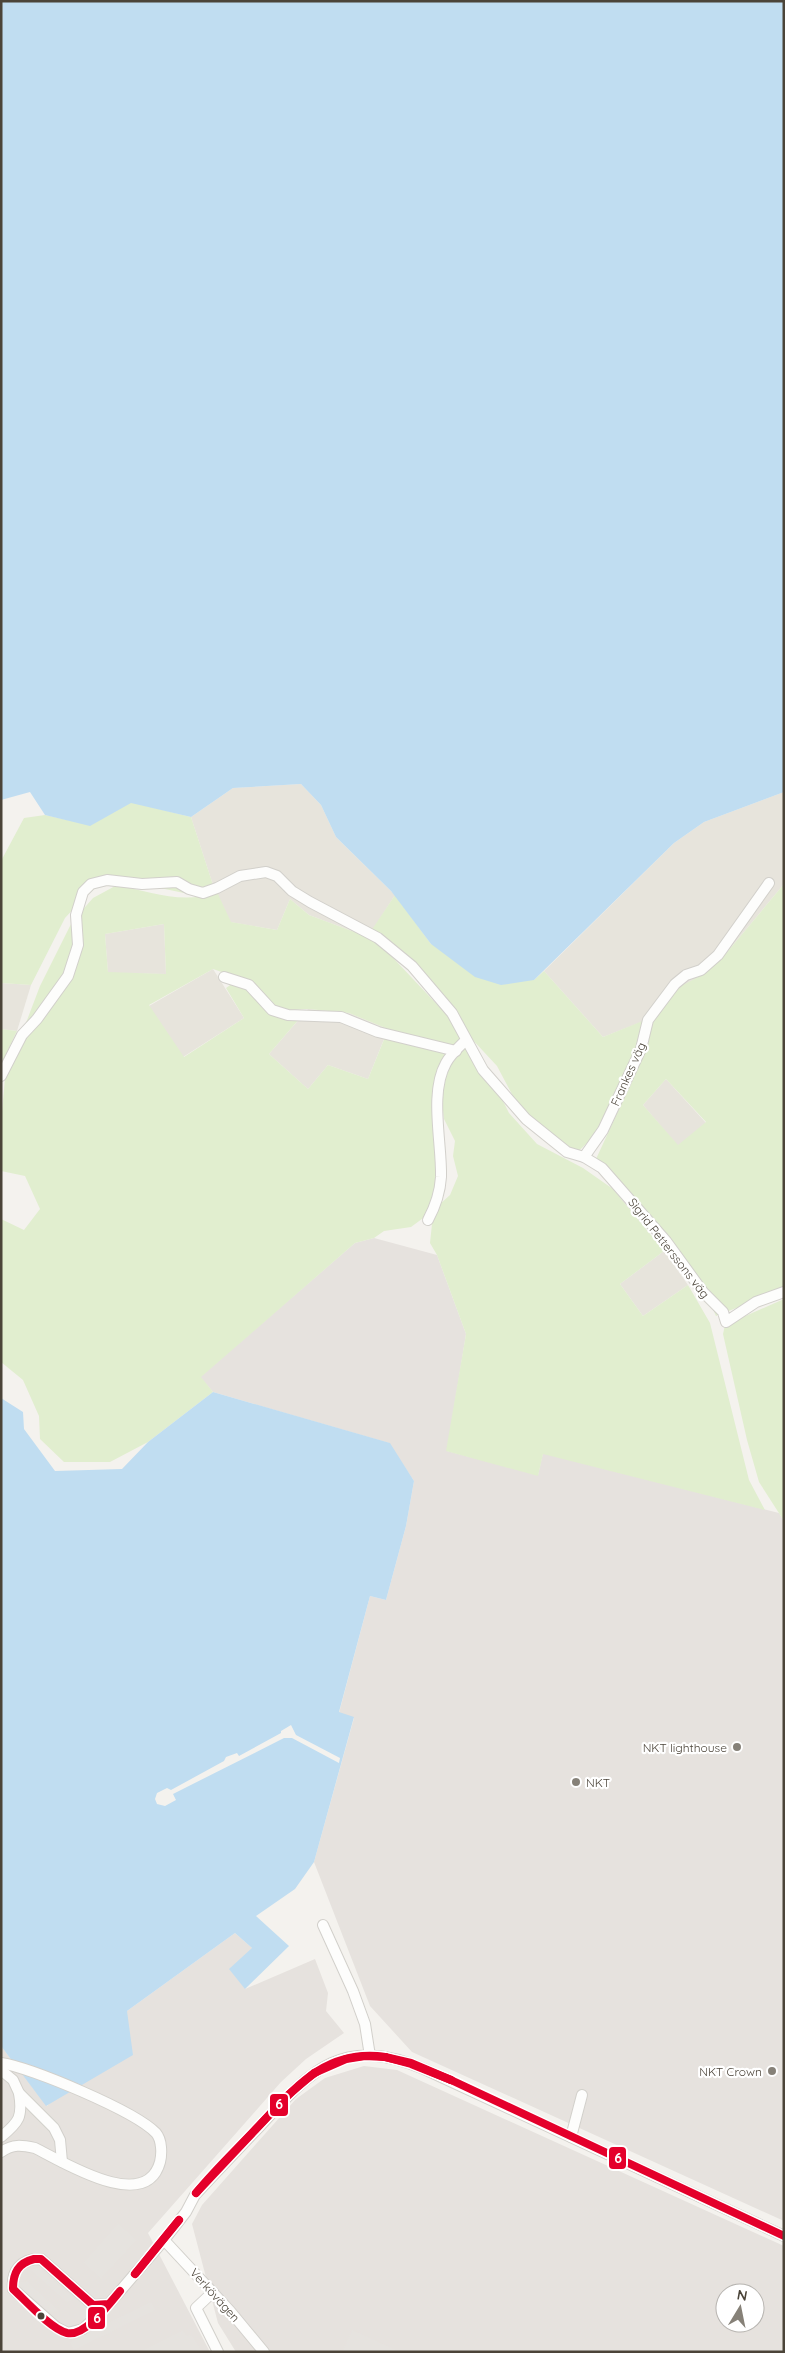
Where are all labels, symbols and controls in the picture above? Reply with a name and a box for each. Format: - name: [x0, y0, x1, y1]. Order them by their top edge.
- street label: Frankes väg: [607, 1040, 649, 1108]
- street label: Sigrid Petterssons väg: [625, 1195, 713, 1301]
- place label: NKT lighthouse: [643, 1740, 727, 1755]
- marker: NKT lighthouse: [731, 1741, 743, 1753]
- place label: NKT: [586, 1775, 610, 1790]
- marker: NKT: [570, 1776, 582, 1788]
- place label: NKT Crown: [699, 2064, 762, 2079]
- marker: NKT Crown: [766, 2065, 778, 2077]
- line badge: 6: [269, 2093, 289, 2117]
- text: 6: [275, 2095, 283, 2113]
- line badge: 6: [608, 2146, 627, 2170]
- text: 6: [614, 2149, 622, 2167]
- street label: Verkövägen: [187, 2265, 243, 2325]
- north arrow: [715, 2283, 765, 2333]
- text: N: [736, 2285, 749, 2305]
- line badge: 6: [87, 2306, 106, 2330]
- text: 6: [93, 2309, 101, 2327]
- unlabelled marker: [36, 2311, 46, 2321]

